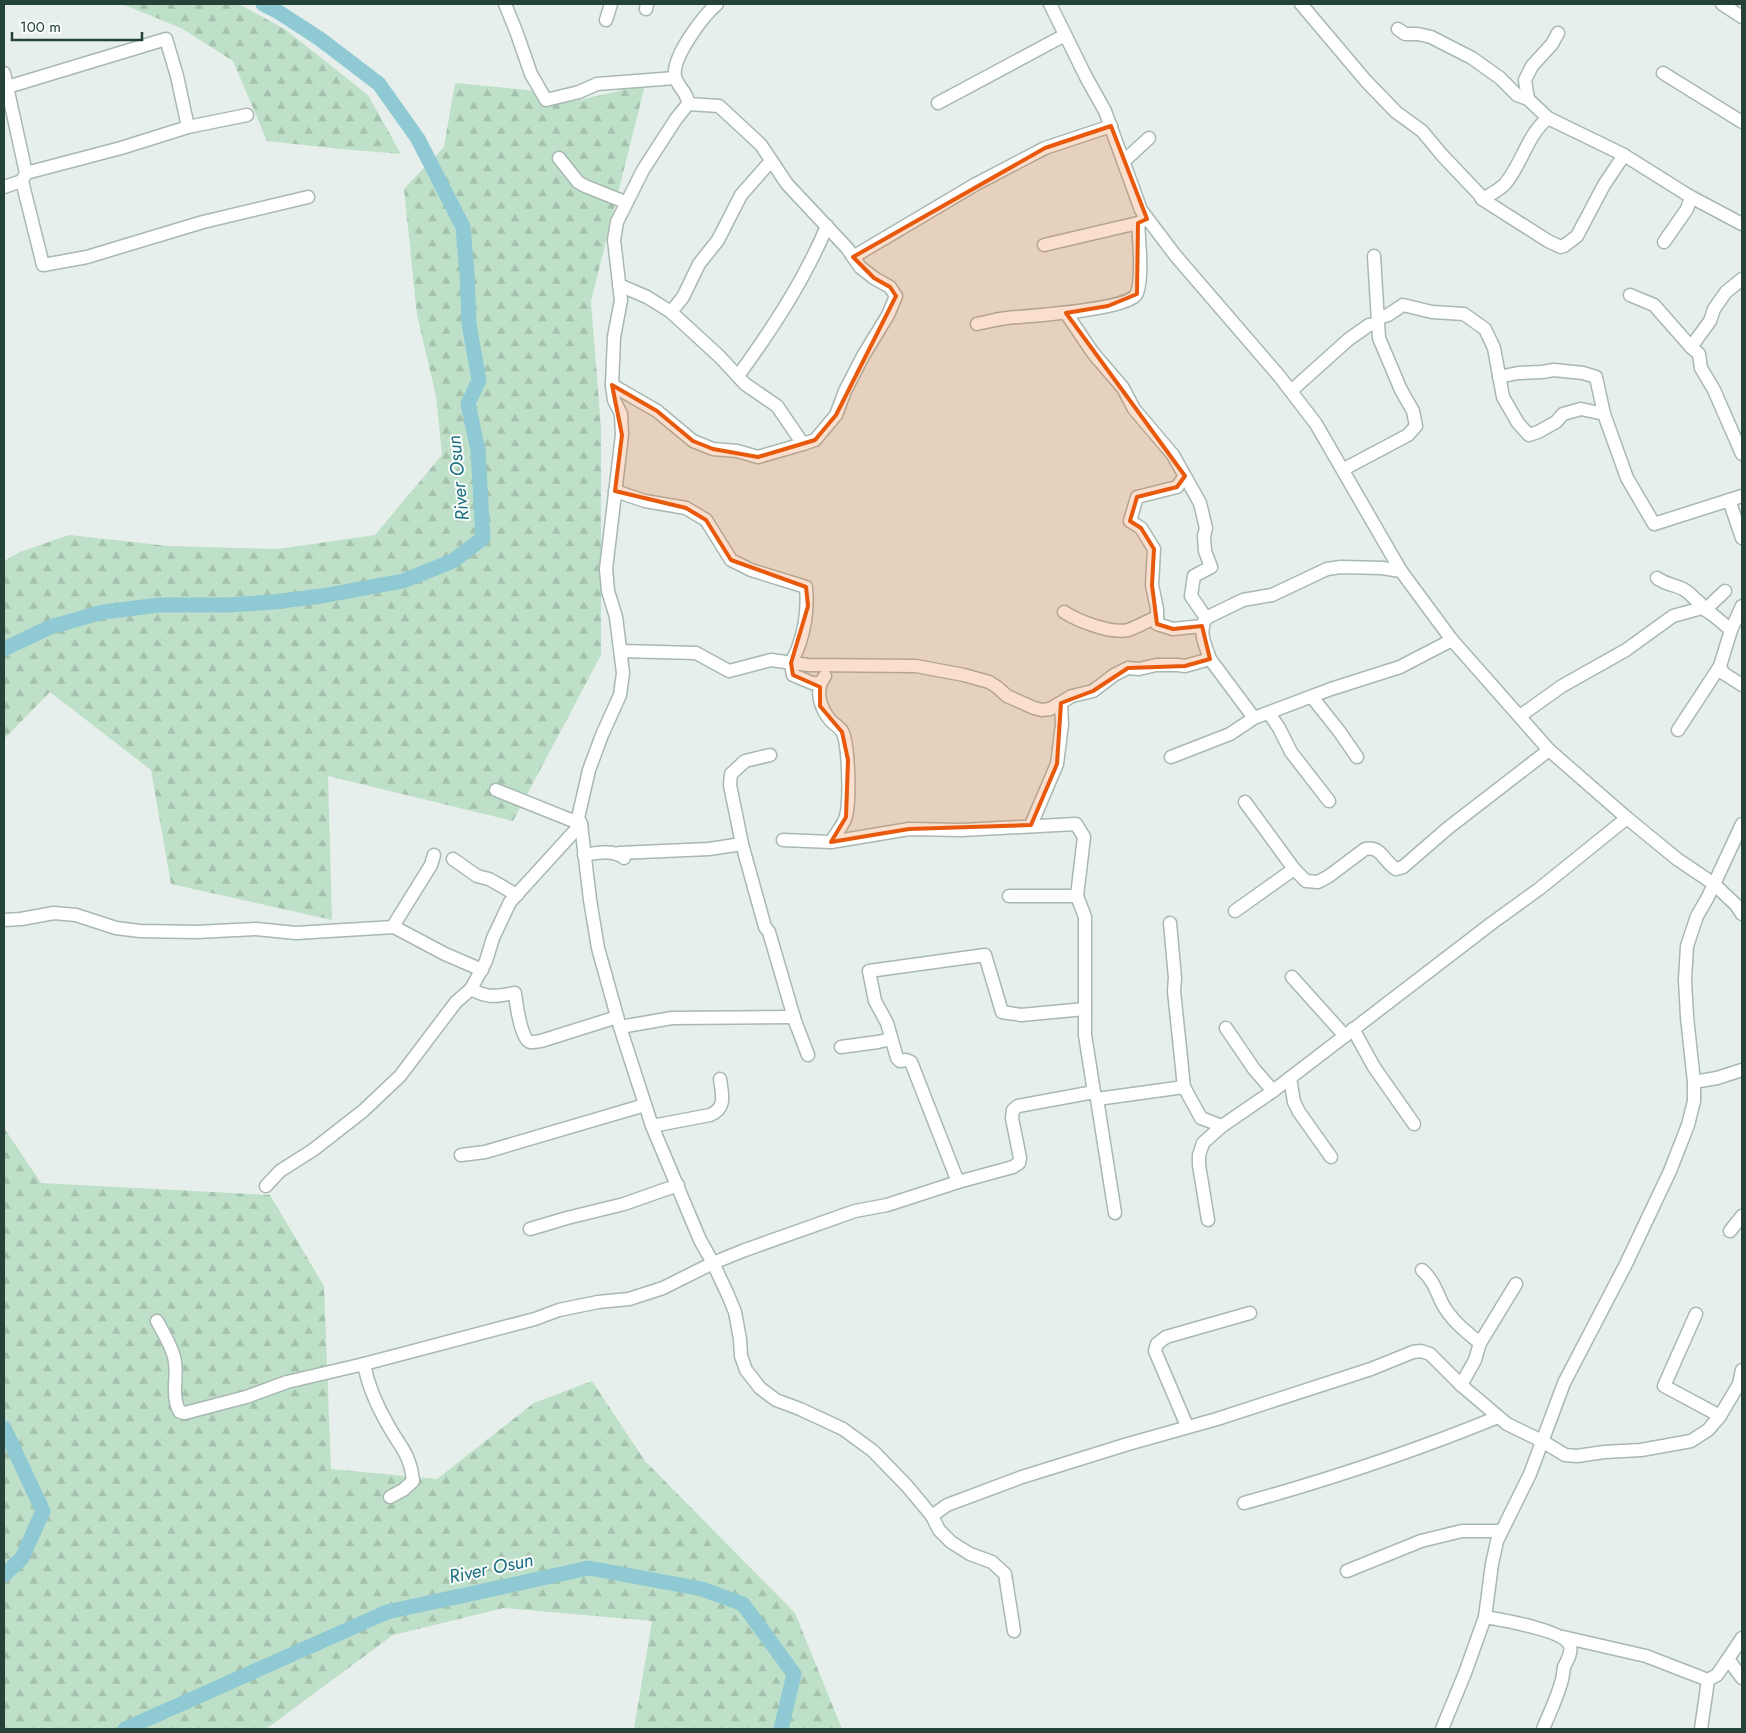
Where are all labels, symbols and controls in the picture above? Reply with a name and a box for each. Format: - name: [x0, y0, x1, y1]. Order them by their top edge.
- scale bar: [12, 10, 142, 42]
- text: 100 m: [20, 16, 61, 38]
- water label: River Osun: [440, 434, 476, 522]
- water label: River Osun: [446, 1546, 536, 1590]

